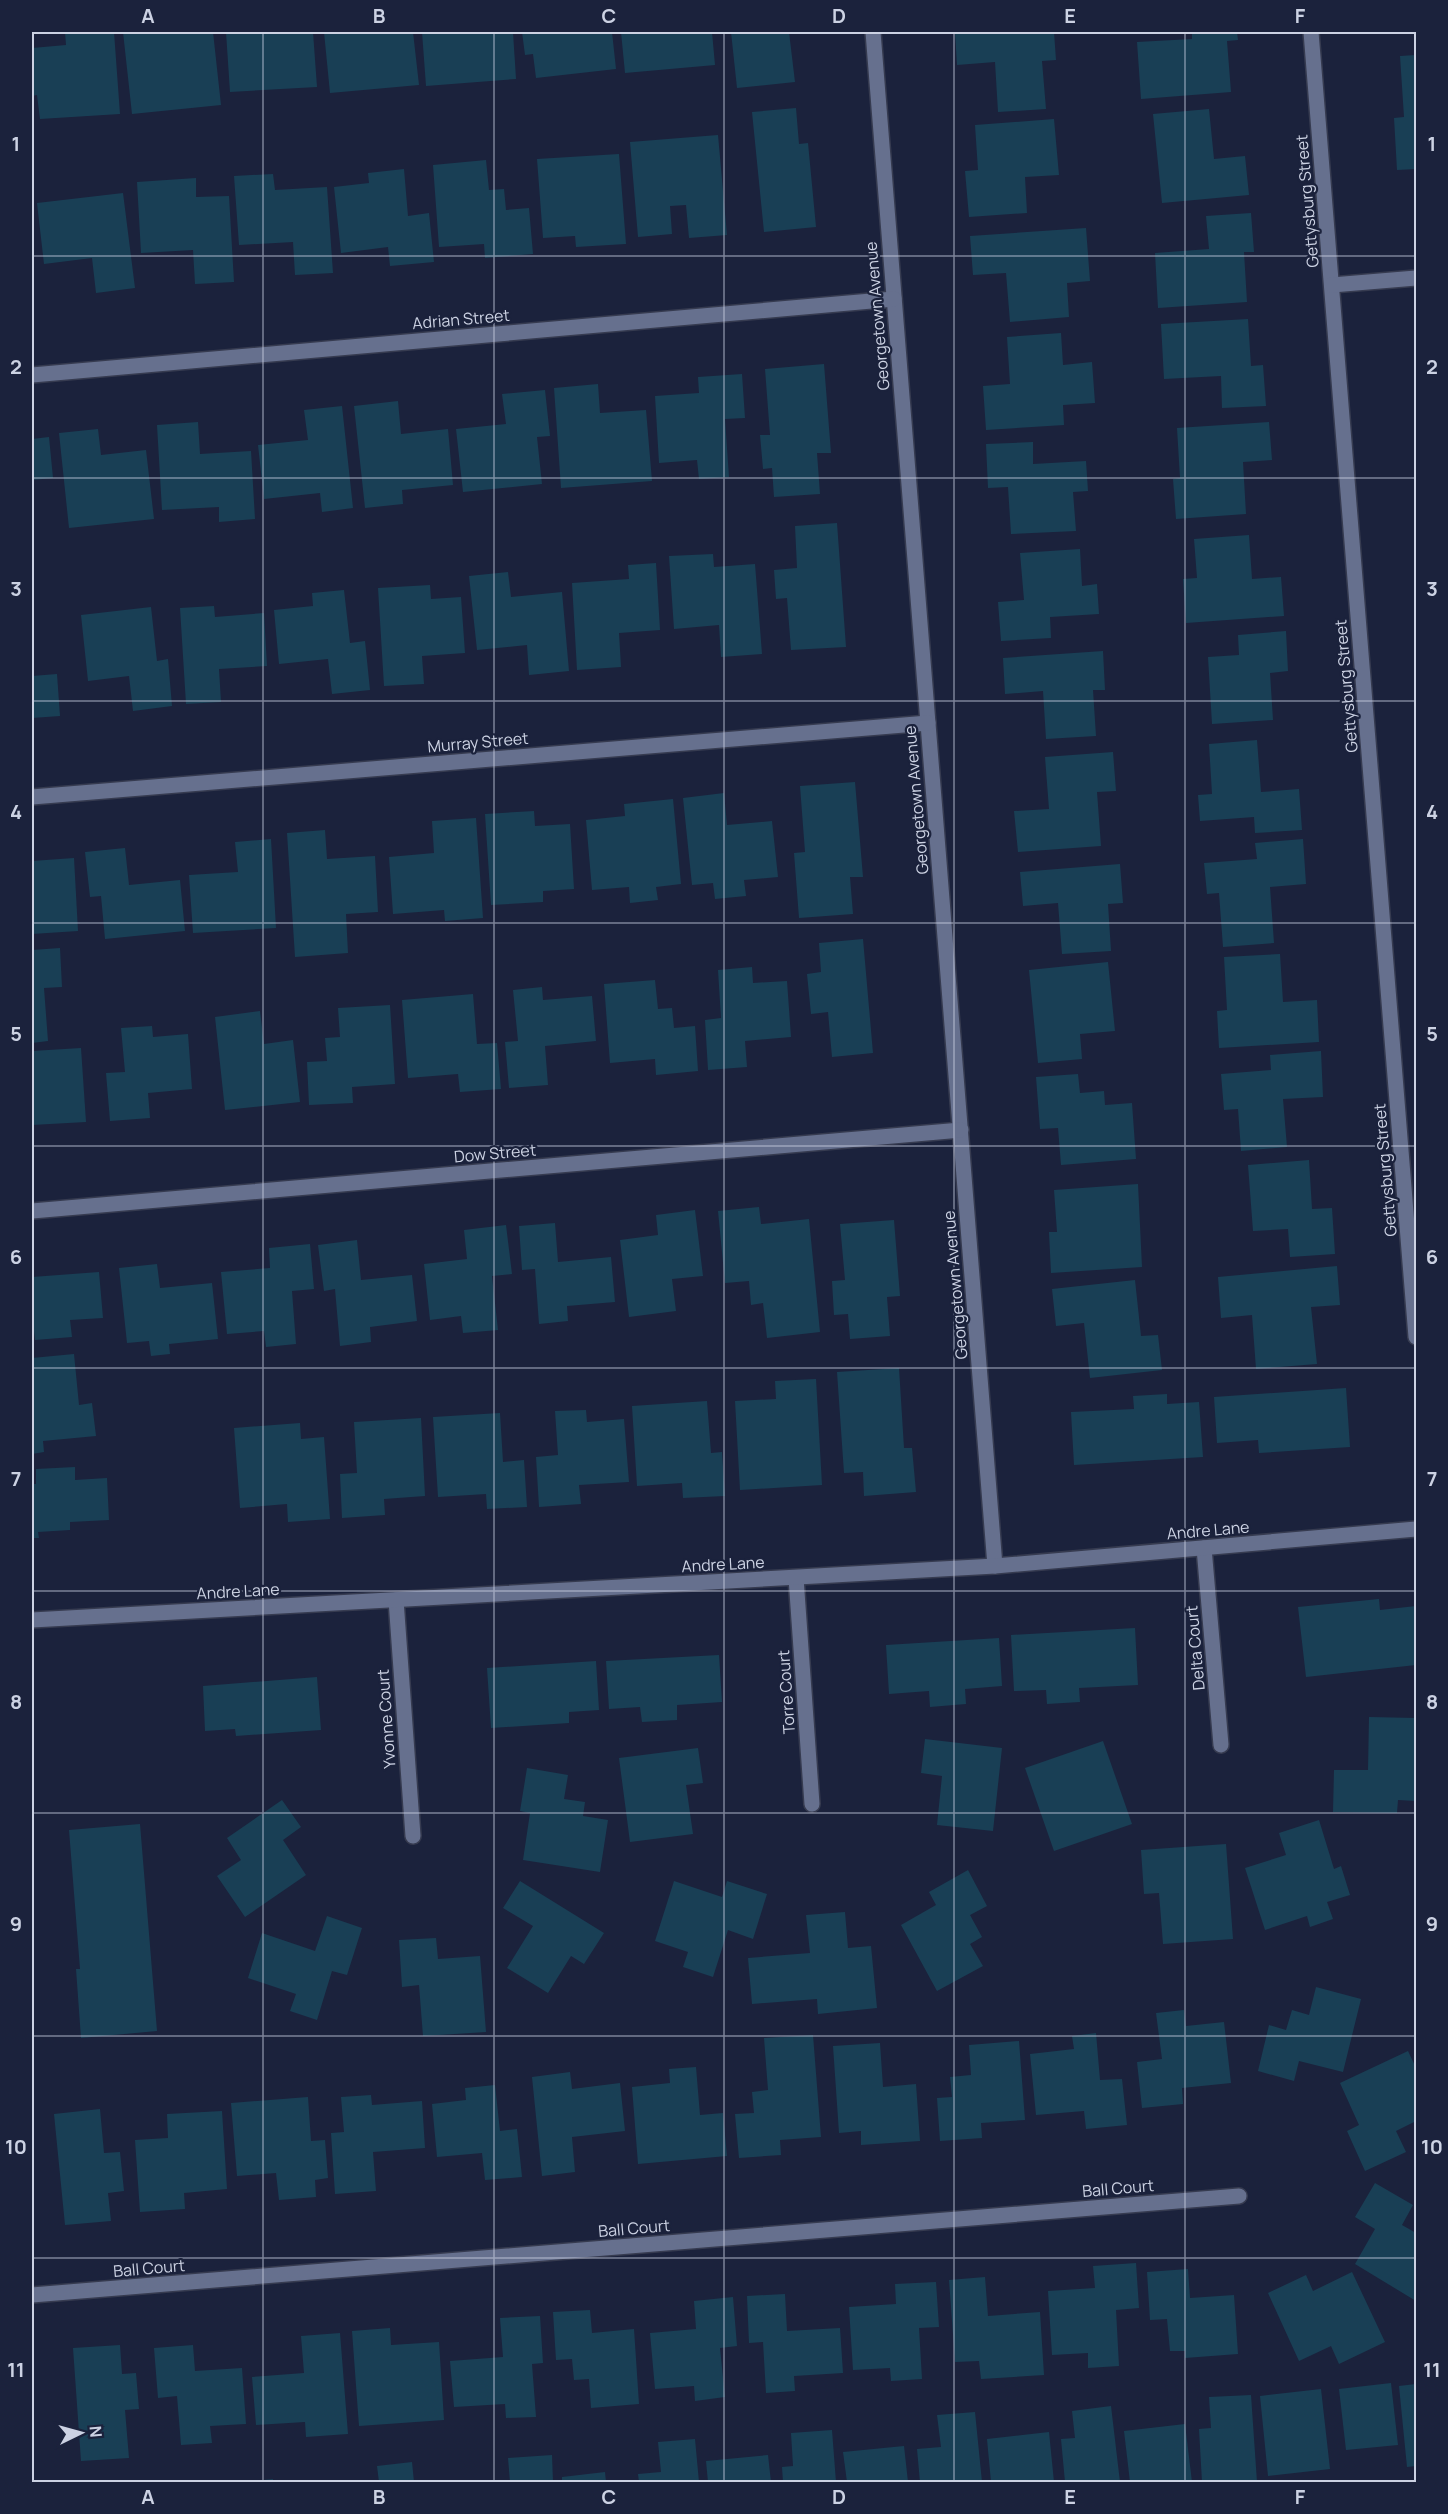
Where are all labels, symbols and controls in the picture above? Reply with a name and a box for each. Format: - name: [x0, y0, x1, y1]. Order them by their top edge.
- text: A: [141, 2, 155, 29]
- text: B: [373, 2, 386, 29]
- text: C: [602, 2, 616, 29]
- text: D: [832, 2, 846, 29]
- text: E: [1064, 2, 1076, 29]
- text: F: [1295, 2, 1306, 29]
- text: 1: [12, 130, 20, 157]
- text: 1: [1428, 130, 1436, 157]
- street label: Gettysburg Street: [1290, 134, 1324, 268]
- street label: Georgetown Avenue: [860, 241, 894, 391]
- street label: Adrian Street: [411, 304, 511, 334]
- text: 2: [10, 353, 22, 380]
- text: 2: [1426, 353, 1438, 380]
- text: 3: [10, 575, 22, 602]
- text: 3: [1426, 575, 1438, 602]
- street label: Gettysburg Street: [1329, 619, 1363, 753]
- street label: Georgetown Avenue: [899, 725, 933, 875]
- street label: Murray Street: [427, 727, 529, 757]
- text: 4: [10, 798, 22, 825]
- text: 4: [1426, 798, 1438, 825]
- text: 5: [10, 1020, 22, 1047]
- text: 5: [1426, 1020, 1438, 1047]
- street label: Gettysburg Street: [1368, 1103, 1402, 1237]
- street label: Dow Street: [453, 1138, 537, 1168]
- street label: Georgetown Avenue: [938, 1210, 972, 1360]
- text: 6: [10, 1243, 22, 1270]
- text: 6: [1426, 1243, 1438, 1270]
- text: 7: [11, 1465, 21, 1492]
- text: 7: [1427, 1465, 1437, 1492]
- street label: Andre Lane: [1166, 1515, 1250, 1545]
- street label: Andre Lane: [681, 1551, 765, 1577]
- street label: Andre Lane: [196, 1578, 280, 1604]
- street label: Delta Court: [1180, 1605, 1210, 1691]
- street label: Torre Court: [772, 1649, 800, 1735]
- street label: Yvonne Court: [372, 1668, 400, 1770]
- text: 8: [10, 1688, 22, 1715]
- text: 8: [1426, 1688, 1438, 1715]
- text: 9: [10, 1910, 22, 1937]
- text: 9: [1426, 1910, 1438, 1937]
- text: 10: [5, 2133, 27, 2160]
- text: 10: [1421, 2133, 1443, 2160]
- street label: Ball Court: [1081, 2174, 1155, 2202]
- street label: Ball Court: [597, 2214, 671, 2242]
- street label: Ball Court: [112, 2254, 186, 2282]
- text: 11: [7, 2356, 25, 2383]
- text: 11: [1423, 2356, 1441, 2383]
- north arrow: [51, 2403, 111, 2463]
- text: N: [84, 2425, 107, 2438]
- text: A: [141, 2483, 155, 2510]
- text: B: [373, 2483, 386, 2510]
- text: C: [602, 2483, 616, 2510]
- text: D: [832, 2483, 846, 2510]
- text: E: [1064, 2483, 1076, 2510]
- text: F: [1295, 2483, 1306, 2510]

